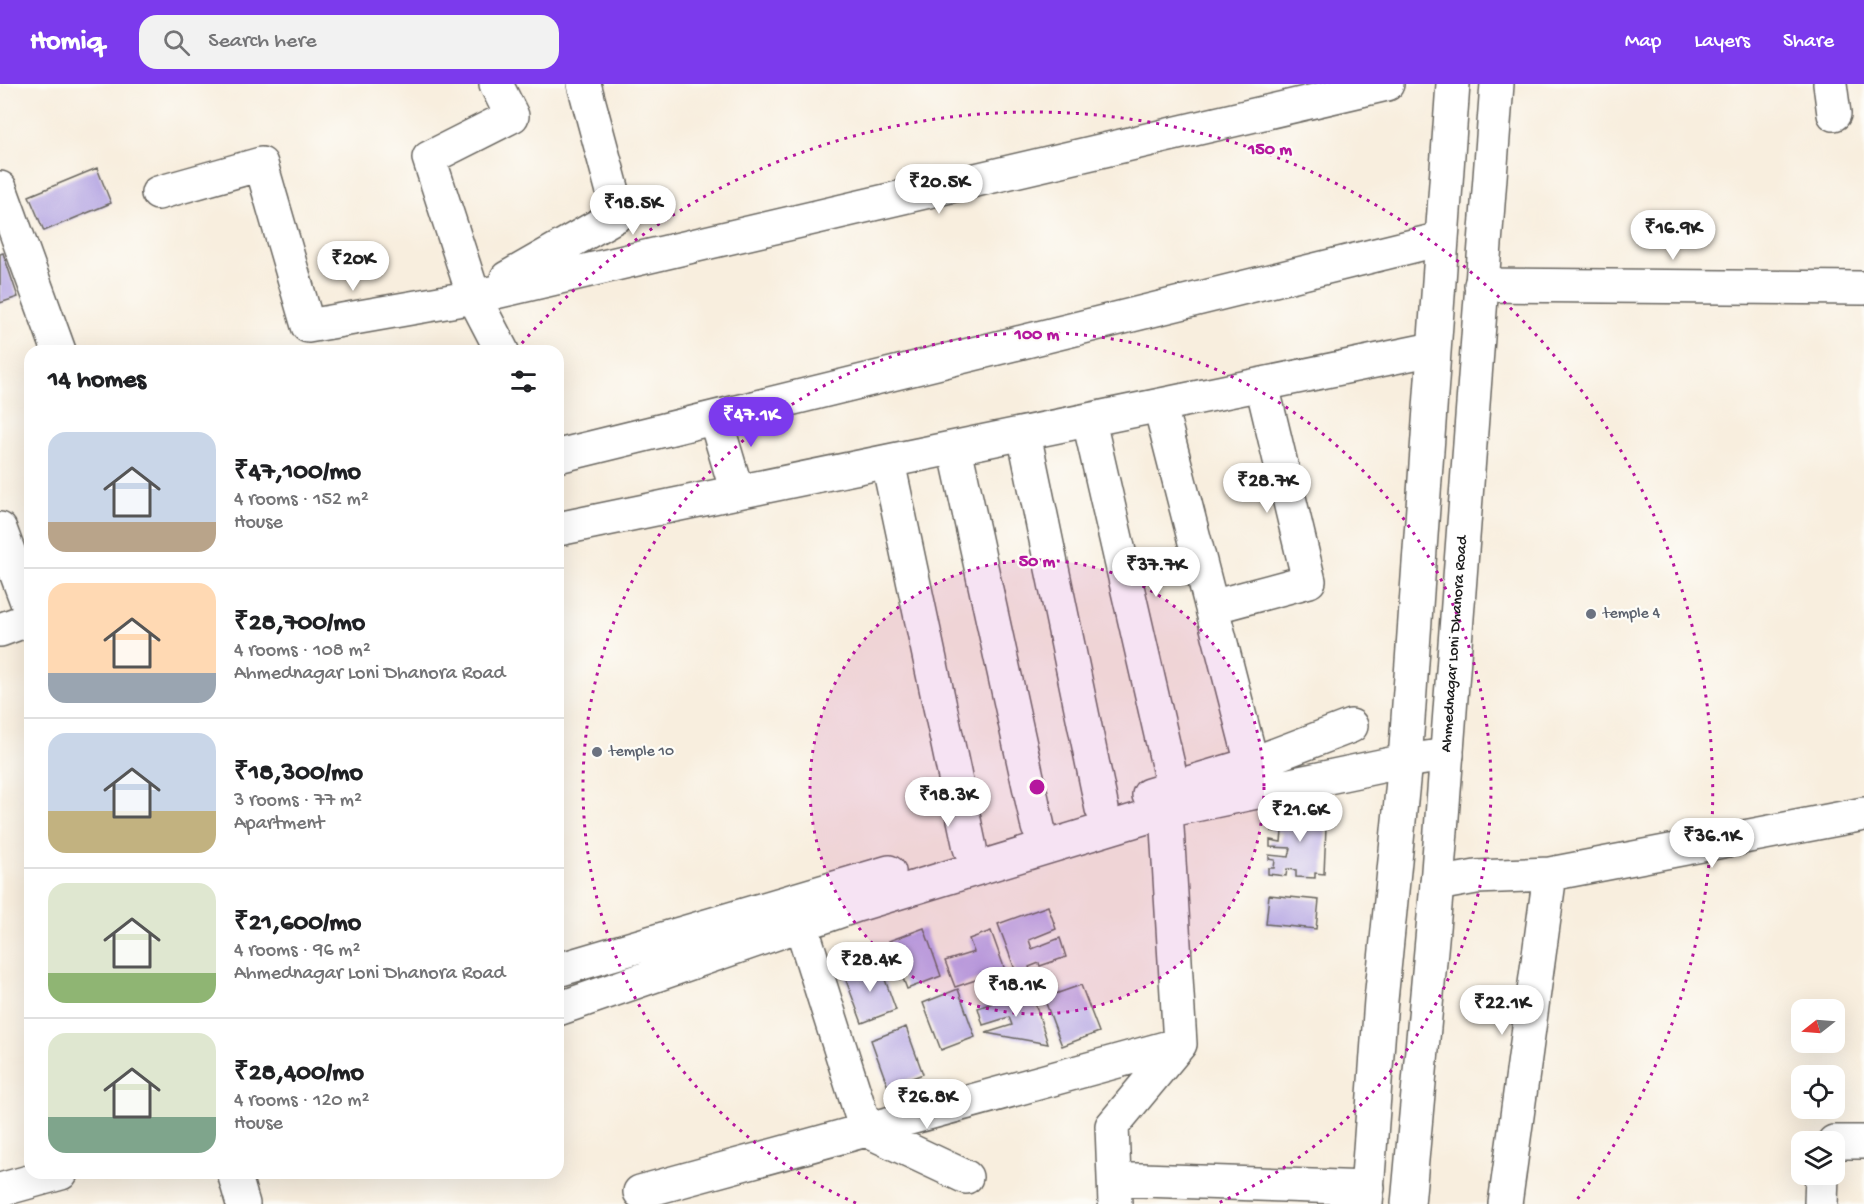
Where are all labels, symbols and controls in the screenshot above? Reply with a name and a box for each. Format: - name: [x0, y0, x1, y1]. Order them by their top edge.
- search box: [139, 15, 559, 69]
- text: Homiq: [30, 26, 103, 59]
- icon: search: [160, 26, 193, 59]
- text: Search here: [208, 29, 317, 55]
- text: Map: [1625, 30, 1661, 55]
- text: Layers: [1694, 30, 1750, 55]
- text: Share: [1783, 30, 1834, 55]
- text: 150 m: [1247, 140, 1292, 161]
- pin: ₹20.5K: [890, 164, 988, 215]
- text: ₹20.5K: [909, 172, 969, 195]
- pin: ₹18.5K: [584, 185, 682, 236]
- text: ₹18.5K: [604, 193, 662, 216]
- pin: ₹16.9K: [1624, 210, 1722, 261]
- text: ₹16.9K: [1645, 218, 1701, 241]
- pin: ₹20K: [317, 241, 389, 292]
- text: ₹20K: [331, 249, 375, 272]
- text: 100 m: [1014, 325, 1060, 346]
- icon: filters: [507, 365, 540, 398]
- text: 14 homes: [48, 366, 146, 397]
- pin: ₹47.1K: [702, 397, 800, 448]
- text: ₹47.1K: [723, 405, 779, 428]
- icon: home: [96, 456, 168, 528]
- text: ₹47,100/mo: [234, 458, 361, 489]
- pin: ₹28.7K: [1218, 463, 1316, 514]
- text: ₹28.7K: [1237, 471, 1297, 494]
- text: 4 rooms · 152 m²: [234, 489, 369, 512]
- text: House: [234, 512, 283, 535]
- street label: Ahmednagar Loni Dhanora Road: [1437, 533, 1473, 753]
- pin: ₹37.7K: [1107, 547, 1205, 598]
- text: 50 m: [1019, 552, 1056, 573]
- text: ₹37.7K: [1126, 555, 1186, 578]
- place label: temple 4: [1602, 605, 1661, 624]
- icon: home: [96, 607, 168, 679]
- marker: temple 4: [1584, 607, 1598, 621]
- text: ₹28,700/mo: [234, 609, 365, 640]
- text: 4 rooms · 108 m²: [234, 640, 371, 663]
- text: Ahmednagar Loni Dhanora Road: [234, 663, 505, 686]
- place label: temple 10: [608, 743, 674, 762]
- marker: temple 10: [590, 745, 604, 759]
- icon: home: [96, 757, 168, 829]
- text: ₹18,300/mo: [234, 759, 363, 790]
- pin: ₹18.3K: [899, 777, 997, 828]
- centre of rings: [1027, 777, 1047, 797]
- text: ₹18.3K: [919, 785, 977, 808]
- text: 3 rooms · 77 m²: [234, 790, 362, 813]
- pin: ₹21.6K: [1251, 792, 1349, 843]
- text: ₹21.6K: [1272, 800, 1328, 823]
- text: Apartment: [234, 813, 324, 836]
- pin: ₹36.1K: [1663, 818, 1761, 869]
- text: ₹36.1K: [1683, 826, 1741, 849]
- icon: home: [96, 907, 168, 979]
- text: ₹21,600/mo: [234, 909, 361, 940]
- text: 4 rooms · 96 m²: [234, 940, 360, 963]
- pin: ₹28.4K: [821, 942, 919, 993]
- text: ₹28.4K: [841, 950, 899, 973]
- text: Ahmednagar Loni Dhanora Road: [234, 963, 505, 986]
- pin: ₹18.1K: [967, 967, 1065, 1018]
- text: ₹18.1K: [988, 975, 1044, 998]
- pin: ₹22.1K: [1453, 985, 1551, 1036]
- text: ₹22.1K: [1474, 993, 1530, 1016]
- north arrow: [1791, 999, 1845, 1053]
- map controls: [1791, 999, 1845, 1185]
- icon: home: [96, 1057, 168, 1129]
- text: ₹28,400/mo: [234, 1059, 364, 1090]
- button: locate: [1791, 1065, 1845, 1119]
- pin: ₹26.8K: [878, 1079, 976, 1130]
- text: ₹26.8K: [897, 1087, 957, 1110]
- text: 4 rooms · 120 m²: [234, 1090, 369, 1113]
- text: House: [234, 1113, 283, 1136]
- button: layers: [1791, 1131, 1845, 1185]

